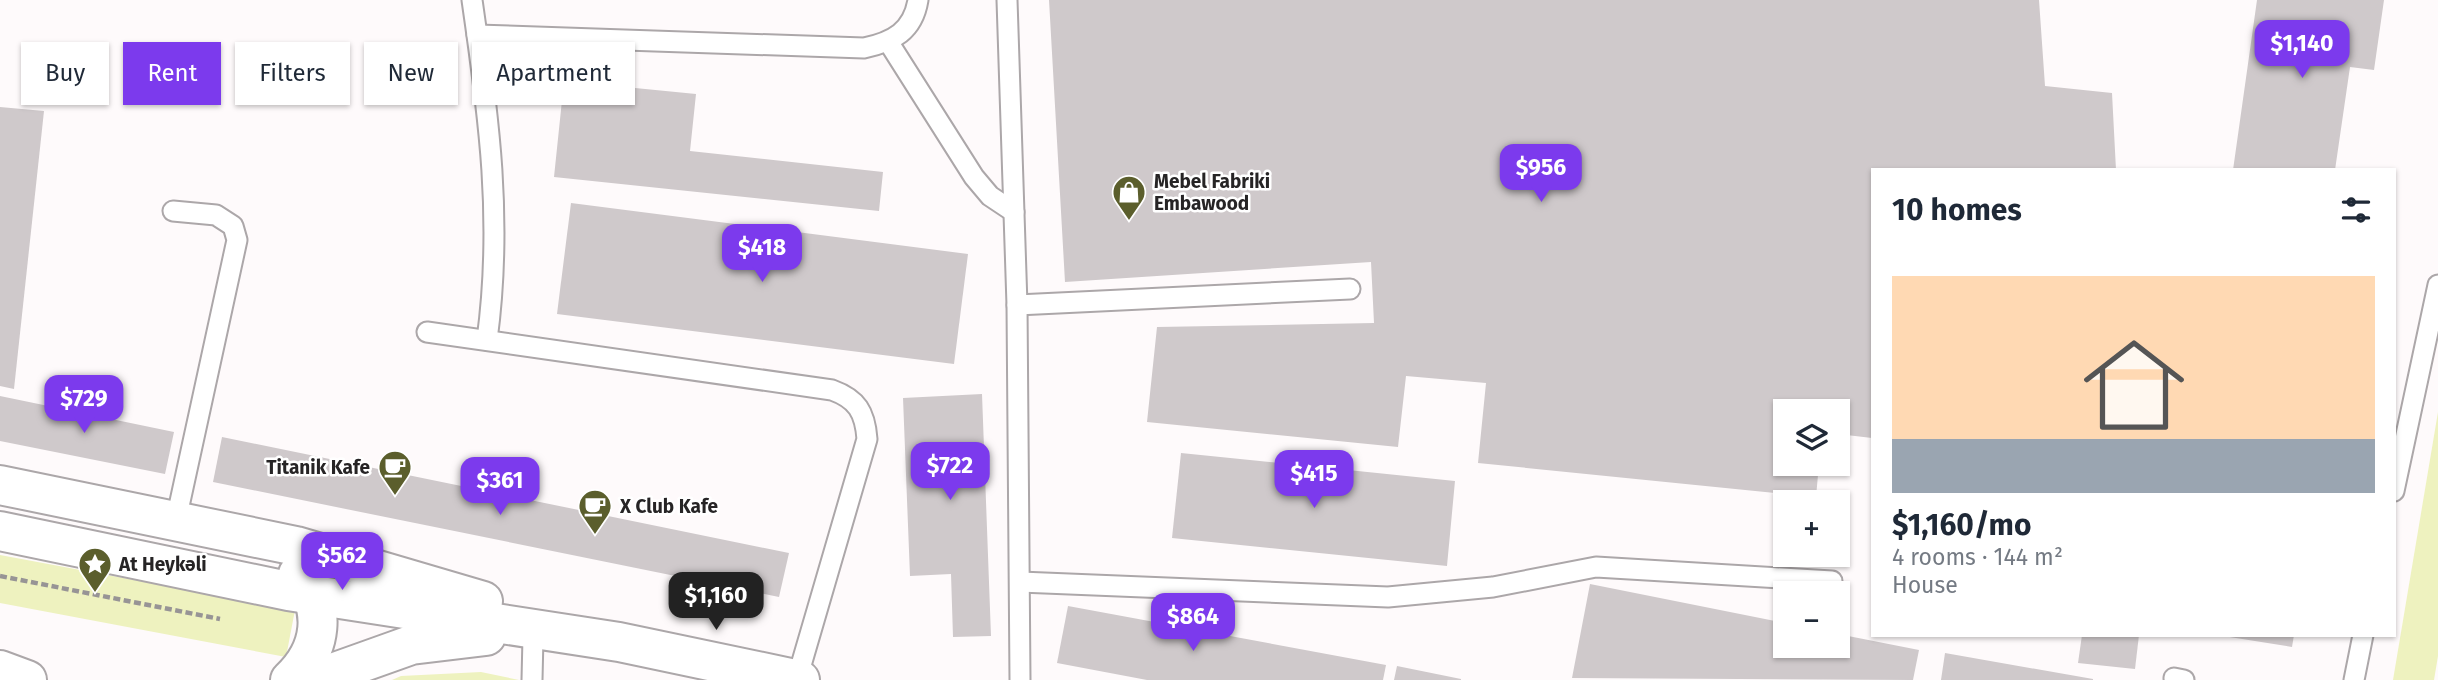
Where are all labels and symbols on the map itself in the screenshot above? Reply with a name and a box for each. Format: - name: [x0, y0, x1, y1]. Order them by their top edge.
- pin: $1,140: [2245, 20, 2359, 80]
- pin: $956: [1500, 144, 1582, 204]
- place label: Mebel Fabriki Embawood: [1154, 170, 1270, 215]
- shop icon: Mebel Fabriki Embawood: [1110, 173, 1148, 222]
- pin: $418: [721, 224, 803, 284]
- pin: $729: [43, 376, 125, 435]
- pin: $722: [909, 442, 991, 502]
- cafe icon: Titanik Kafe: [376, 448, 414, 497]
- pin: $415: [1273, 450, 1355, 510]
- place label: Titanik Kafe: [266, 456, 370, 479]
- pin: $361: [459, 458, 541, 517]
- cafe icon: X Club Kafe: [576, 487, 614, 536]
- place label: X Club Kafe: [619, 495, 718, 518]
- pin: $562: [301, 532, 383, 592]
- place icon: At Heykəli: [76, 545, 114, 594]
- place label: At Heykəli: [118, 553, 207, 576]
- pin: $1,160: [659, 572, 773, 632]
- pin: $864: [1152, 594, 1234, 653]

